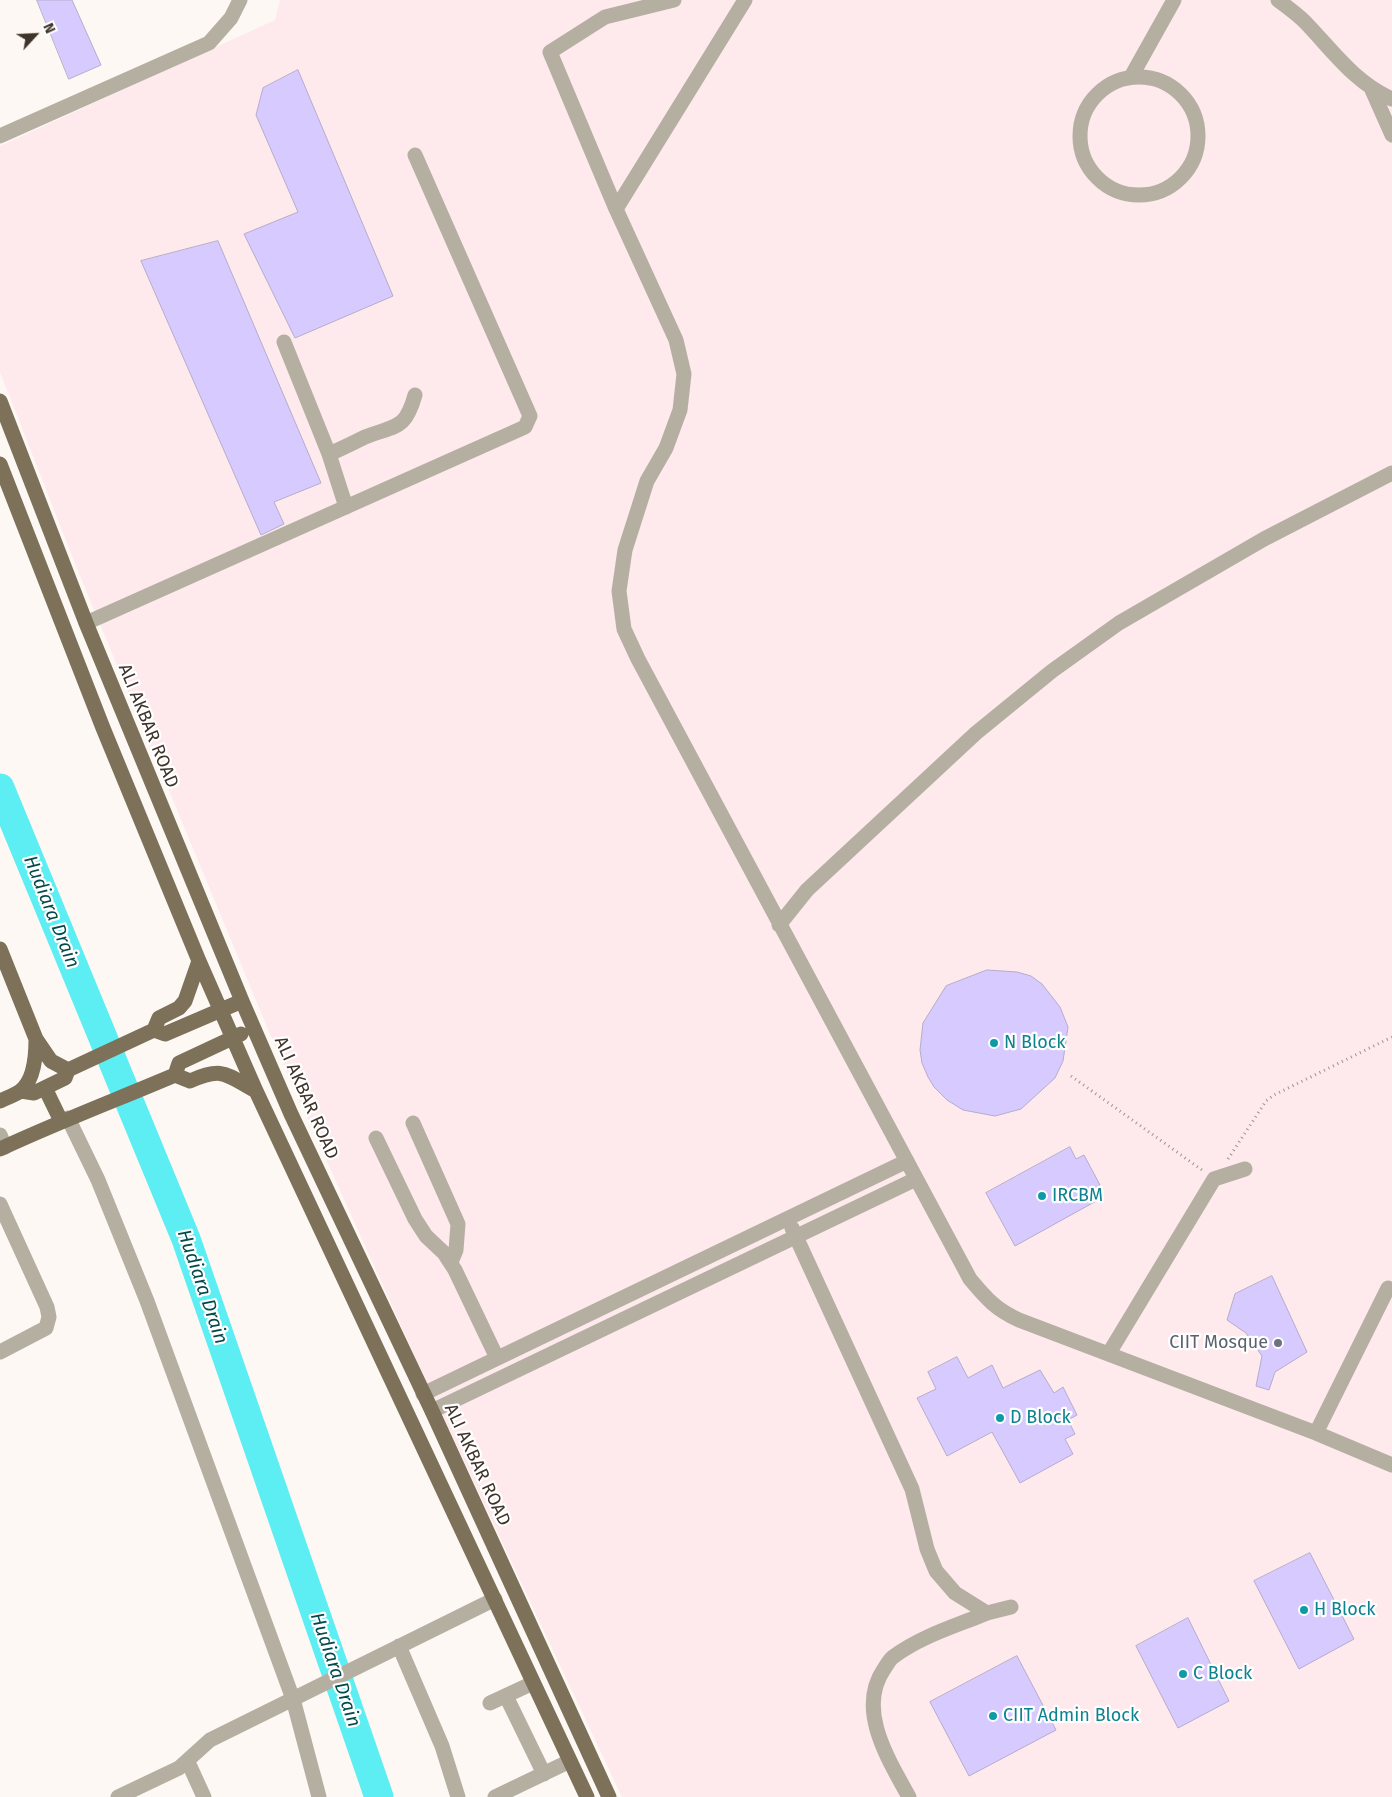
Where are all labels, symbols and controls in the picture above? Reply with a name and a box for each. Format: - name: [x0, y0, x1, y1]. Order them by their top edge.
- north arrow: [10, 10, 60, 60]
- text: N: [39, 21, 59, 36]
- street label: ALI AKBAR ROAD: [113, 661, 183, 791]
- water label: Hudiara Drain: [18, 852, 84, 972]
- place label: N Block: [1004, 1032, 1066, 1054]
- street label: ALI AKBAR ROAD: [269, 1033, 343, 1163]
- marker: N Block: [988, 1037, 1000, 1049]
- place label: IRCBM: [1052, 1185, 1103, 1207]
- marker: IRCBM: [1036, 1190, 1048, 1202]
- water label: Hudiara Drain: [172, 1227, 232, 1347]
- place label: CIIT Mosque: [1169, 1332, 1268, 1354]
- marker: CIIT Mosque: [1272, 1337, 1284, 1349]
- street label: ALI AKBAR ROAD: [439, 1401, 515, 1529]
- place label: D Block: [1010, 1407, 1071, 1429]
- marker: D Block: [994, 1412, 1006, 1424]
- place label: H Block: [1314, 1599, 1375, 1621]
- marker: H Block: [1298, 1604, 1310, 1616]
- water label: Hudiara Drain: [305, 1610, 365, 1730]
- place label: C Block: [1193, 1663, 1252, 1685]
- marker: C Block: [1177, 1668, 1189, 1680]
- place label: CIIT Admin Block: [1003, 1705, 1139, 1727]
- marker: CIIT Admin Block: [987, 1710, 999, 1722]

